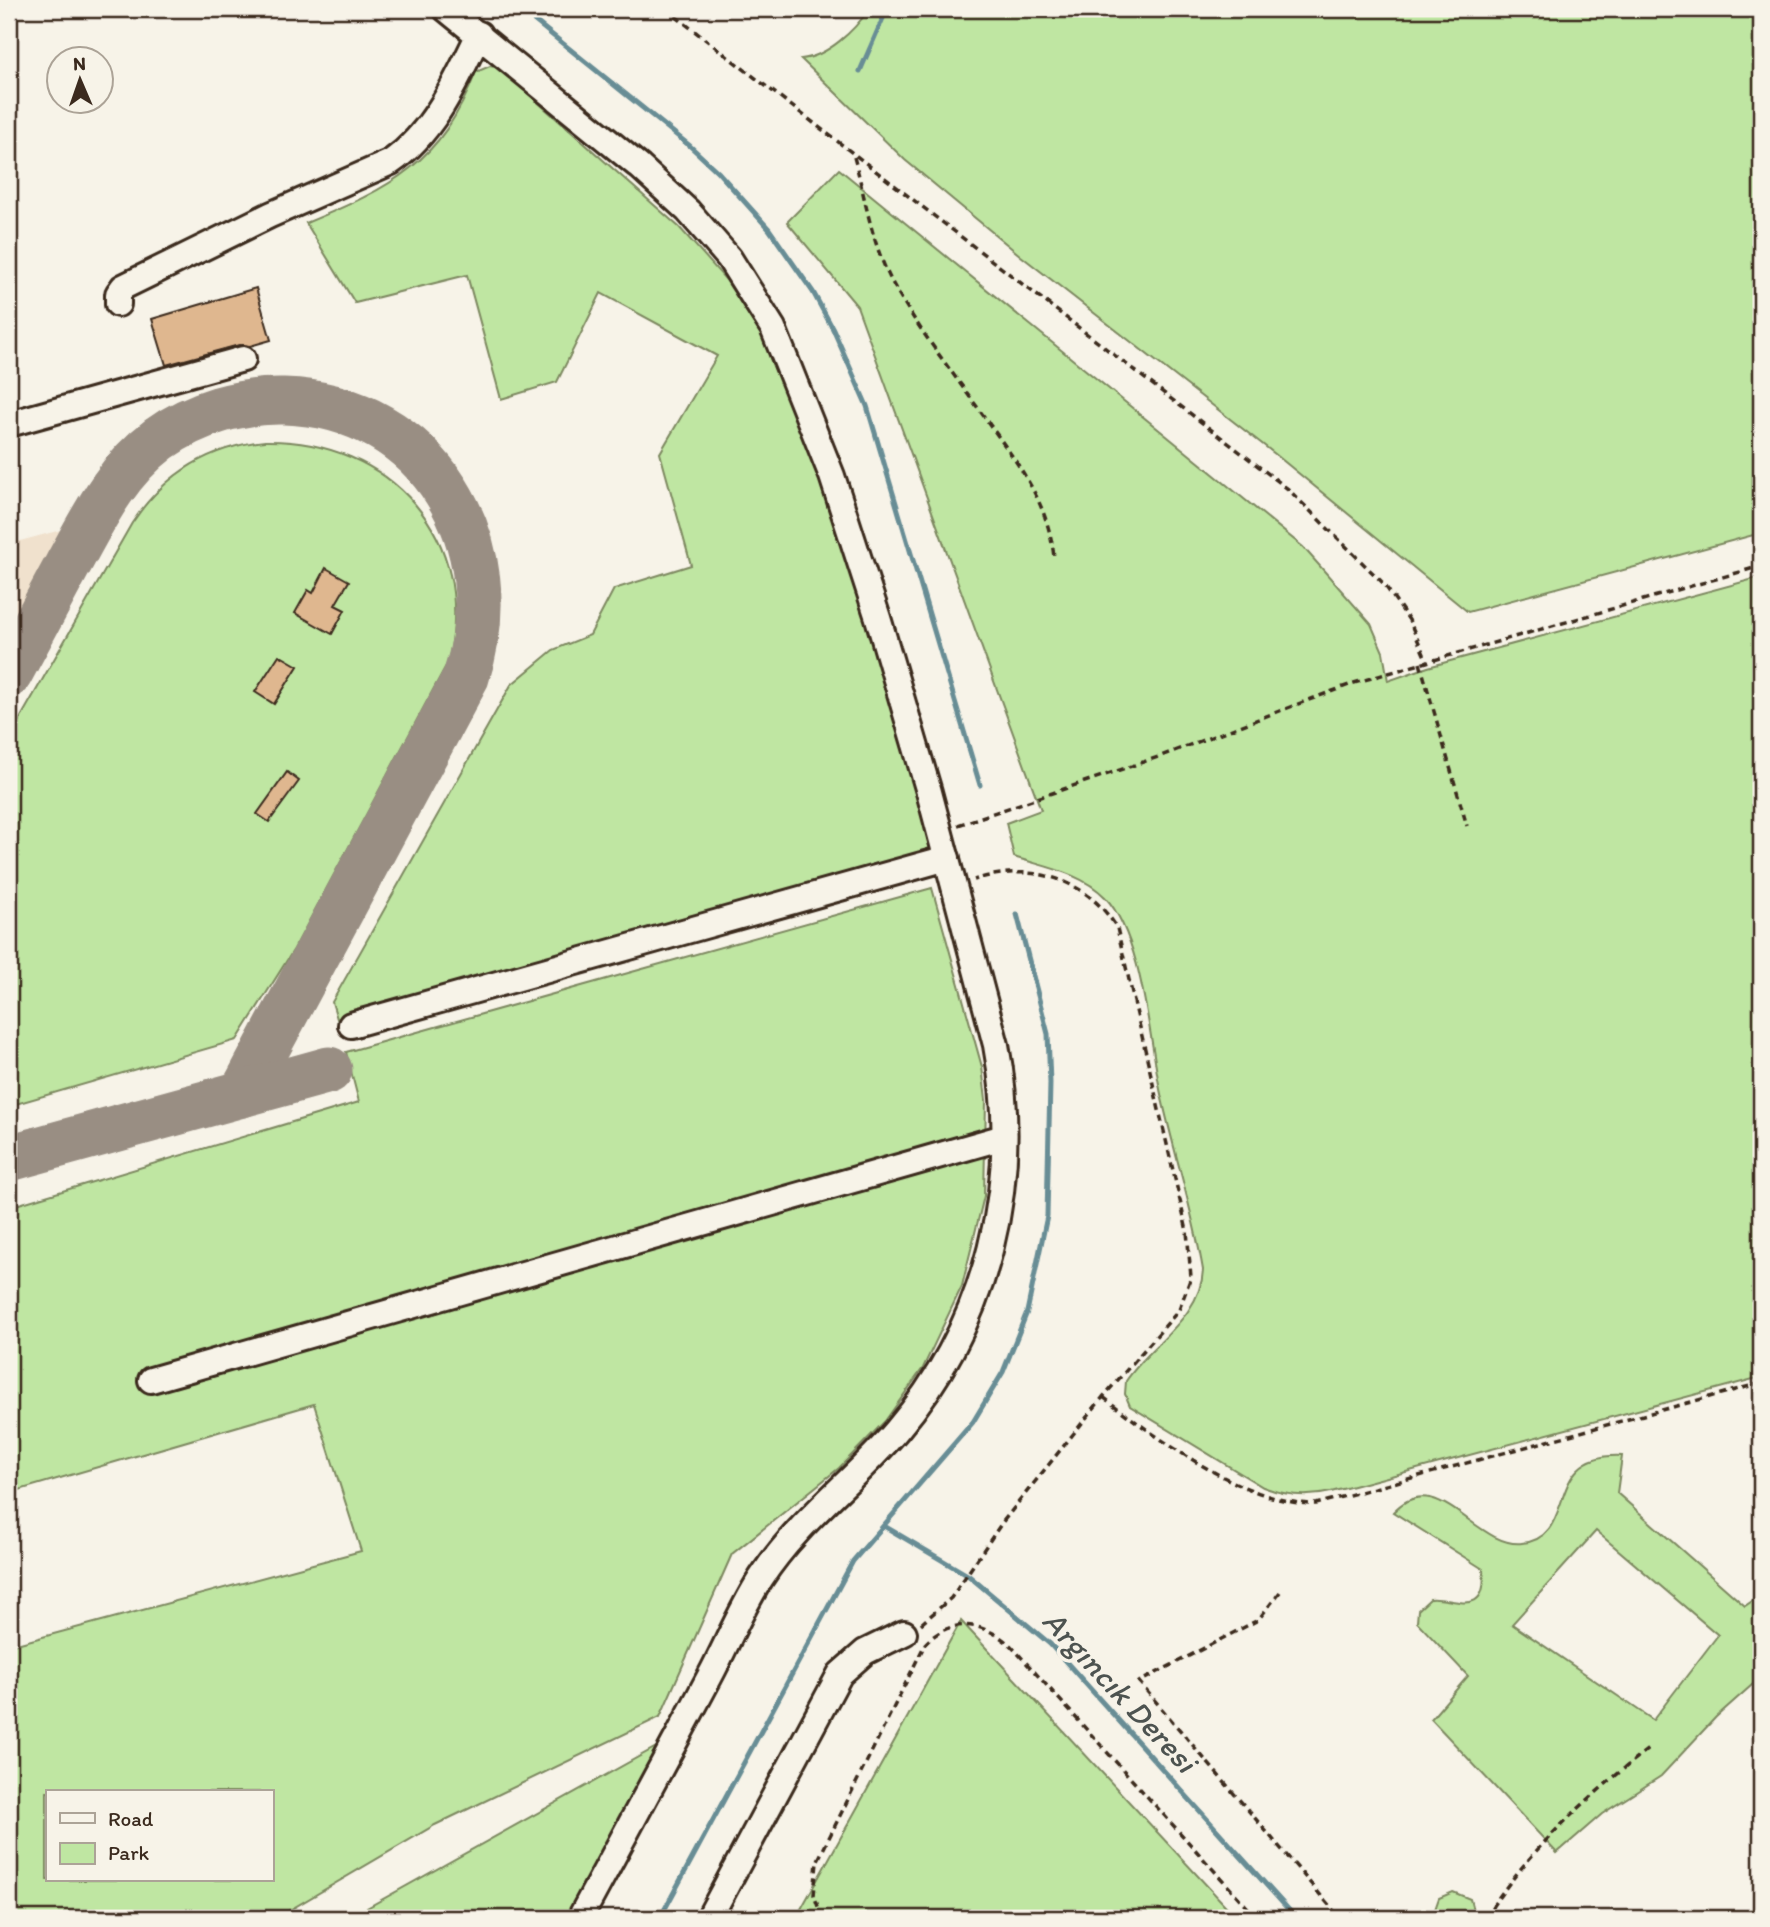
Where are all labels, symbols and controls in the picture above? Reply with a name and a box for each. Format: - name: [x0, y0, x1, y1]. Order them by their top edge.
- north arrow: [46, 46, 116, 116]
- text: N: [73, 52, 86, 75]
- water label: Argıncık Deresi: [1035, 1602, 1207, 1782]
- legend: [46, 1790, 273, 1882]
- text: Road: [108, 1806, 154, 1831]
- text: Park: [108, 1840, 150, 1865]

